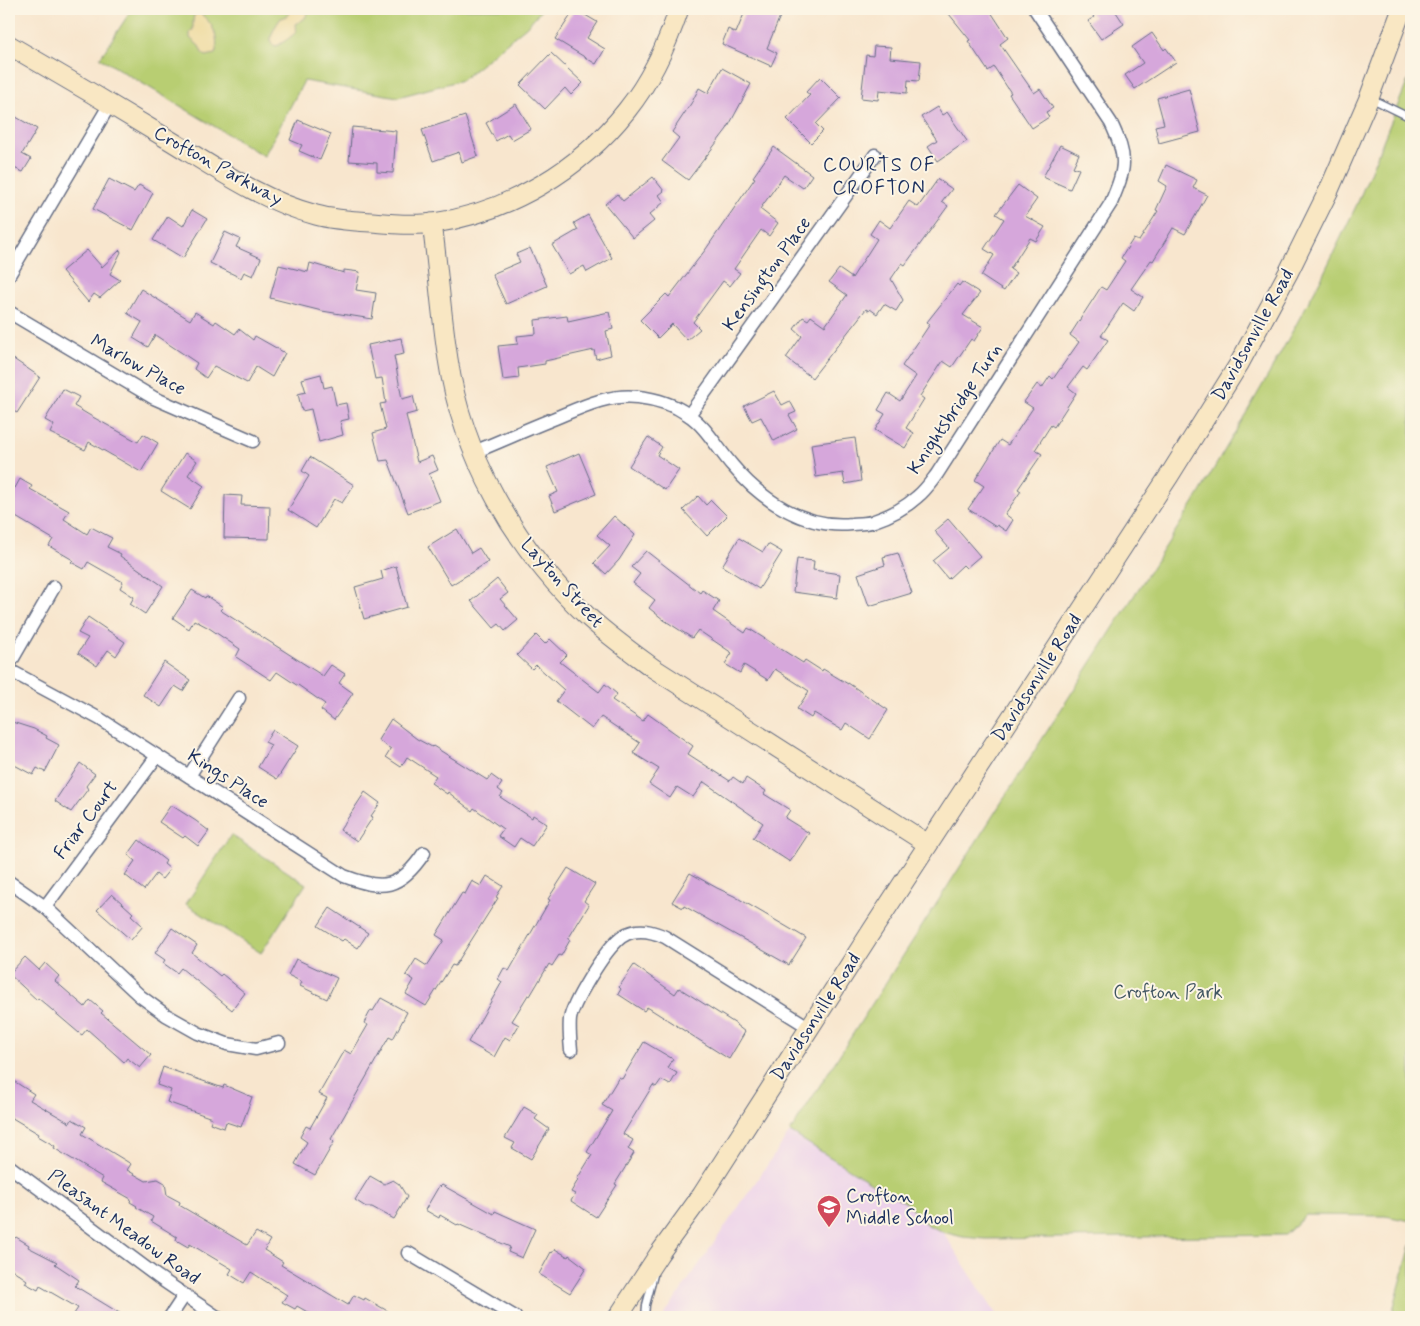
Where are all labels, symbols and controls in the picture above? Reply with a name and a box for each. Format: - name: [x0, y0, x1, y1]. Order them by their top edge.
- street label: Crofton Parkway: [149, 120, 287, 212]
- district label: COURTS OF CROFTON: [823, 152, 935, 202]
- street label: Kensington Place: [717, 212, 819, 338]
- street label: Davidsonville Road: [1206, 264, 1300, 406]
- street label: Marlow Place: [86, 329, 190, 401]
- street label: Knightsbridge Turn: [902, 339, 1010, 481]
- street label: Layton Street: [515, 533, 609, 633]
- street label: Davidsonville Road: [986, 609, 1088, 747]
- street label: Kings Place: [181, 743, 274, 816]
- street label: Friar Court: [48, 776, 124, 864]
- street label: Davidsonville Road: [765, 948, 867, 1086]
- park label: Crofton Park: [1113, 980, 1223, 1005]
- street label: Pleasant Meadow Road: [43, 1163, 205, 1291]
- place label: Crofton Middle School: [846, 1184, 954, 1231]
- school or university icon: Crofton Middle School: [816, 1194, 842, 1228]

